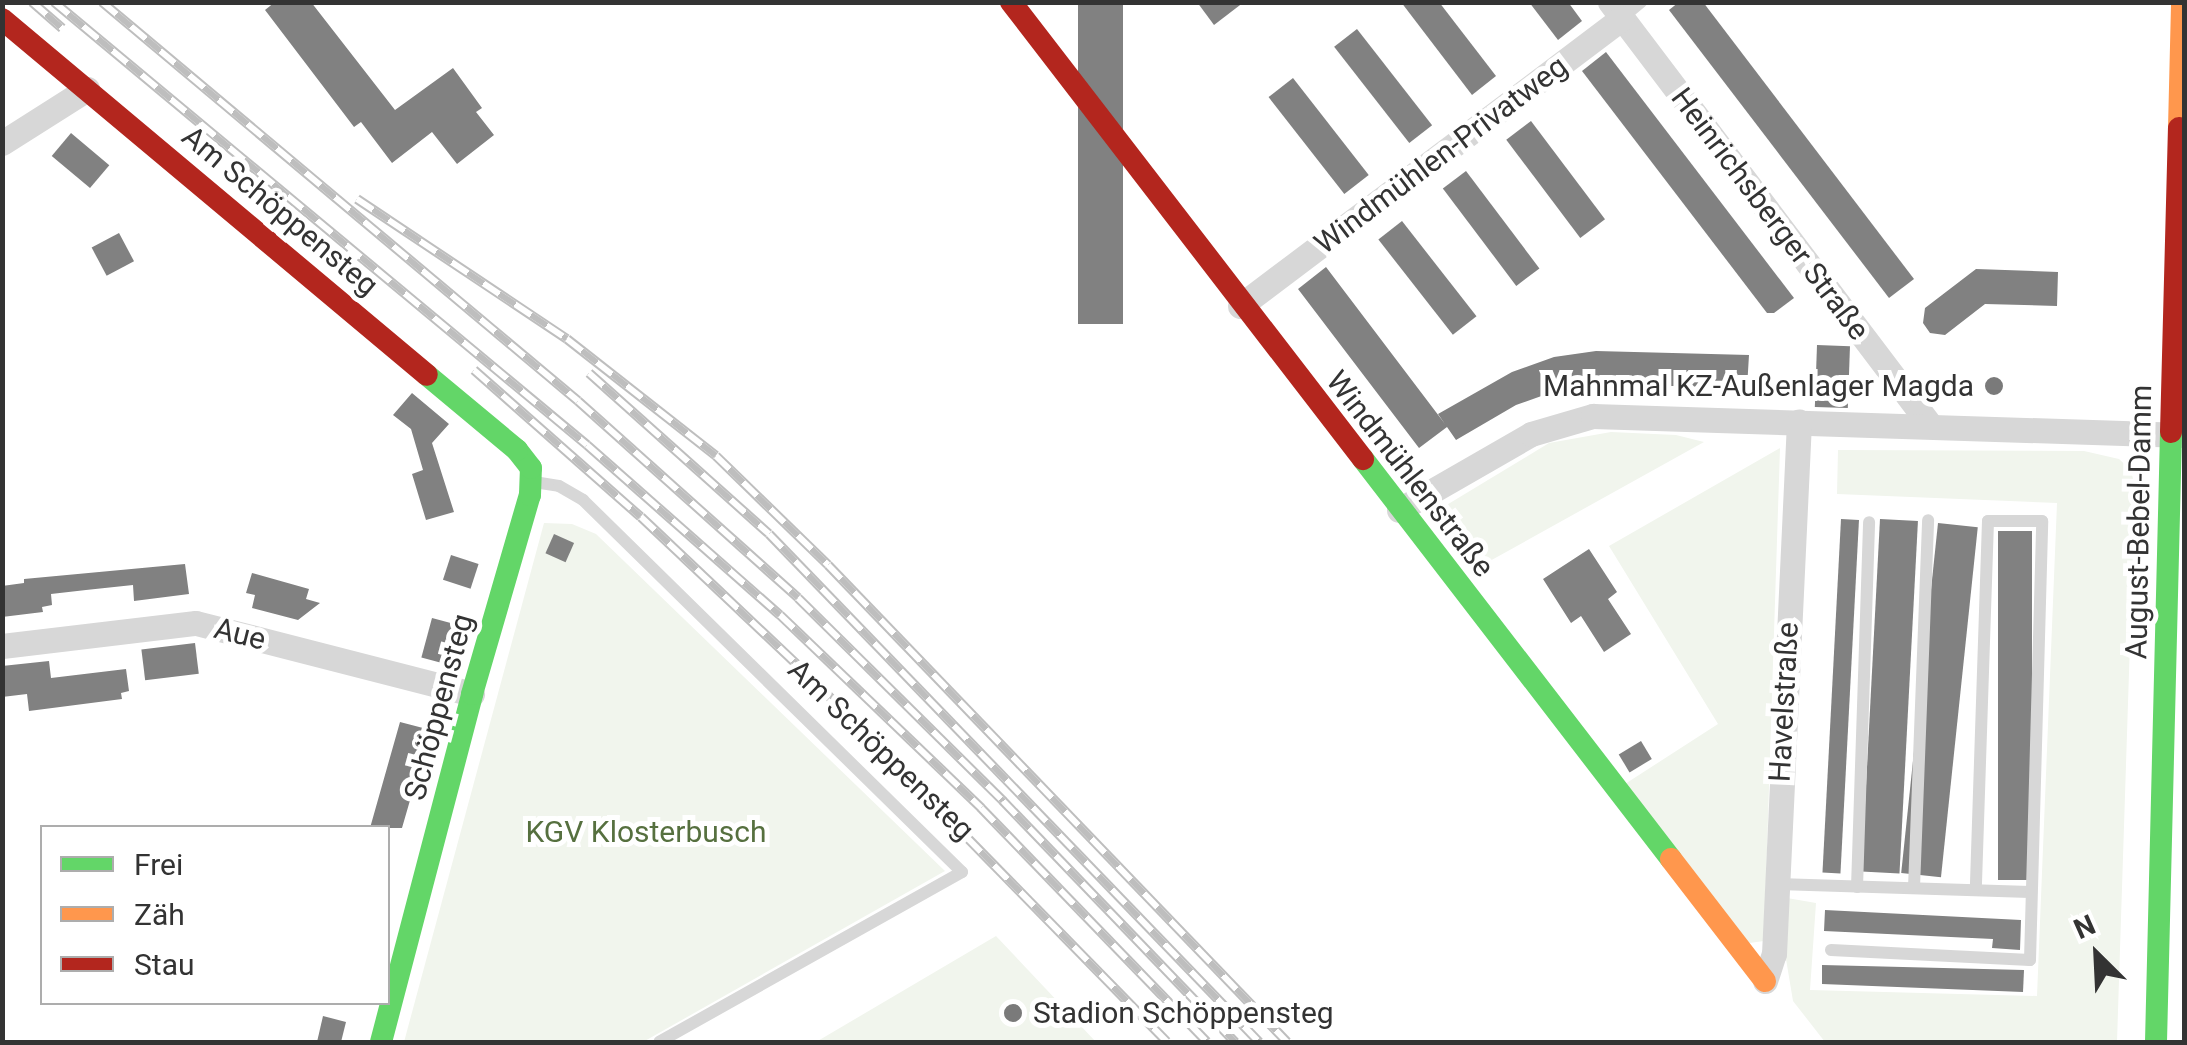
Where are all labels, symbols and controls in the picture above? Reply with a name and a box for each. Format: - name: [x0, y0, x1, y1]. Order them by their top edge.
- street label: Windmühlen-Privatweg: [1308, 48, 1574, 262]
- street label: Heinrichsberger Straße: [1663, 81, 1877, 347]
- street label: Am Schöppensteg: [175, 119, 385, 303]
- street label: Windmühlenstraße: [1318, 364, 1502, 584]
- place label: Mahnmal KZ-Außenlager Magda: [1543, 368, 1974, 404]
- marker: Mahnmal KZ-Außenlager Magda: [1983, 375, 2005, 397]
- street label: August-Bebel-Damm: [2119, 384, 2159, 660]
- street label: Aue: [210, 610, 270, 658]
- street label: Schöppensteg: [397, 610, 481, 804]
- street label: Havelstraße: [1762, 621, 1806, 783]
- street label: Am Schöppensteg: [780, 652, 982, 848]
- park label: KGV Klosterbusch: [525, 814, 767, 850]
- legend: [40, 825, 390, 1005]
- text: Frei: [134, 847, 183, 882]
- text: Zäh: [134, 897, 185, 932]
- north arrow: [2047, 905, 2147, 1005]
- text: N: [2069, 908, 2100, 946]
- text: Stau: [134, 947, 194, 982]
- place label: Stadion Schöppensteg: [1033, 995, 1334, 1031]
- marker: Stadion Schöppensteg: [1002, 1002, 1024, 1024]

